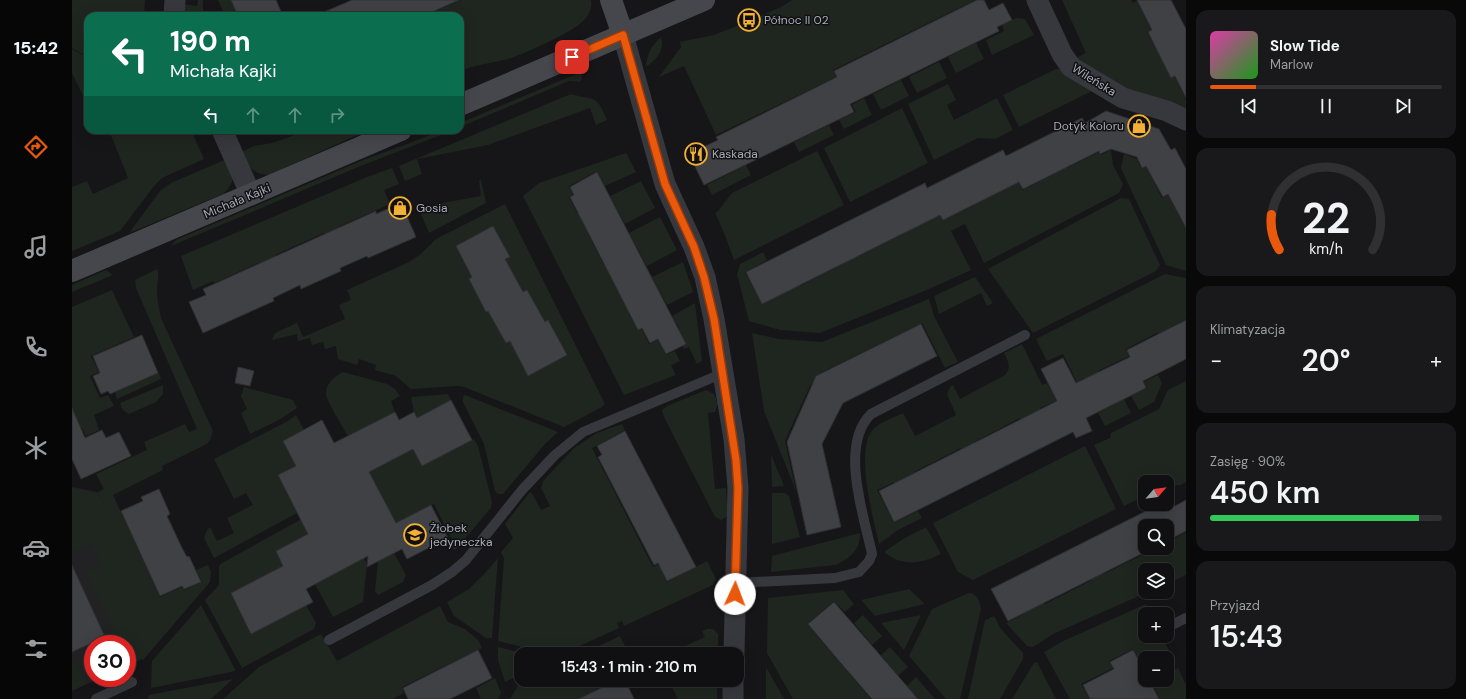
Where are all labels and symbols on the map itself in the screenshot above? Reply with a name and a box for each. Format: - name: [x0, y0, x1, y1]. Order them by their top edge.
- bus stop icon: Północ II 02: [736, 7, 762, 33]
- place label: Północ II 02: [764, 12, 829, 28]
- pin: [555, 40, 589, 74]
- street label: Wileńska: [1069, 60, 1119, 100]
- shop icon: Dotyk Koloru: [1126, 113, 1152, 139]
- place label: Dotyk Koloru: [1053, 118, 1124, 134]
- restaurant icon: Kaskada: [683, 141, 709, 167]
- place label: Kaskada: [712, 146, 758, 162]
- street label: Michała Kajki: [201, 180, 273, 222]
- shop icon: Gosia: [387, 195, 413, 221]
- place label: Gosia: [416, 200, 448, 216]
- north arrow: [1138, 475, 1174, 511]
- place label: Żłobek jedyneczka: [429, 520, 493, 550]
- school or university icon: Żłobek jedyneczka: [402, 522, 428, 548]
- position arrow: [714, 573, 756, 615]
- speed limit sign: 30: [84, 635, 136, 687]

